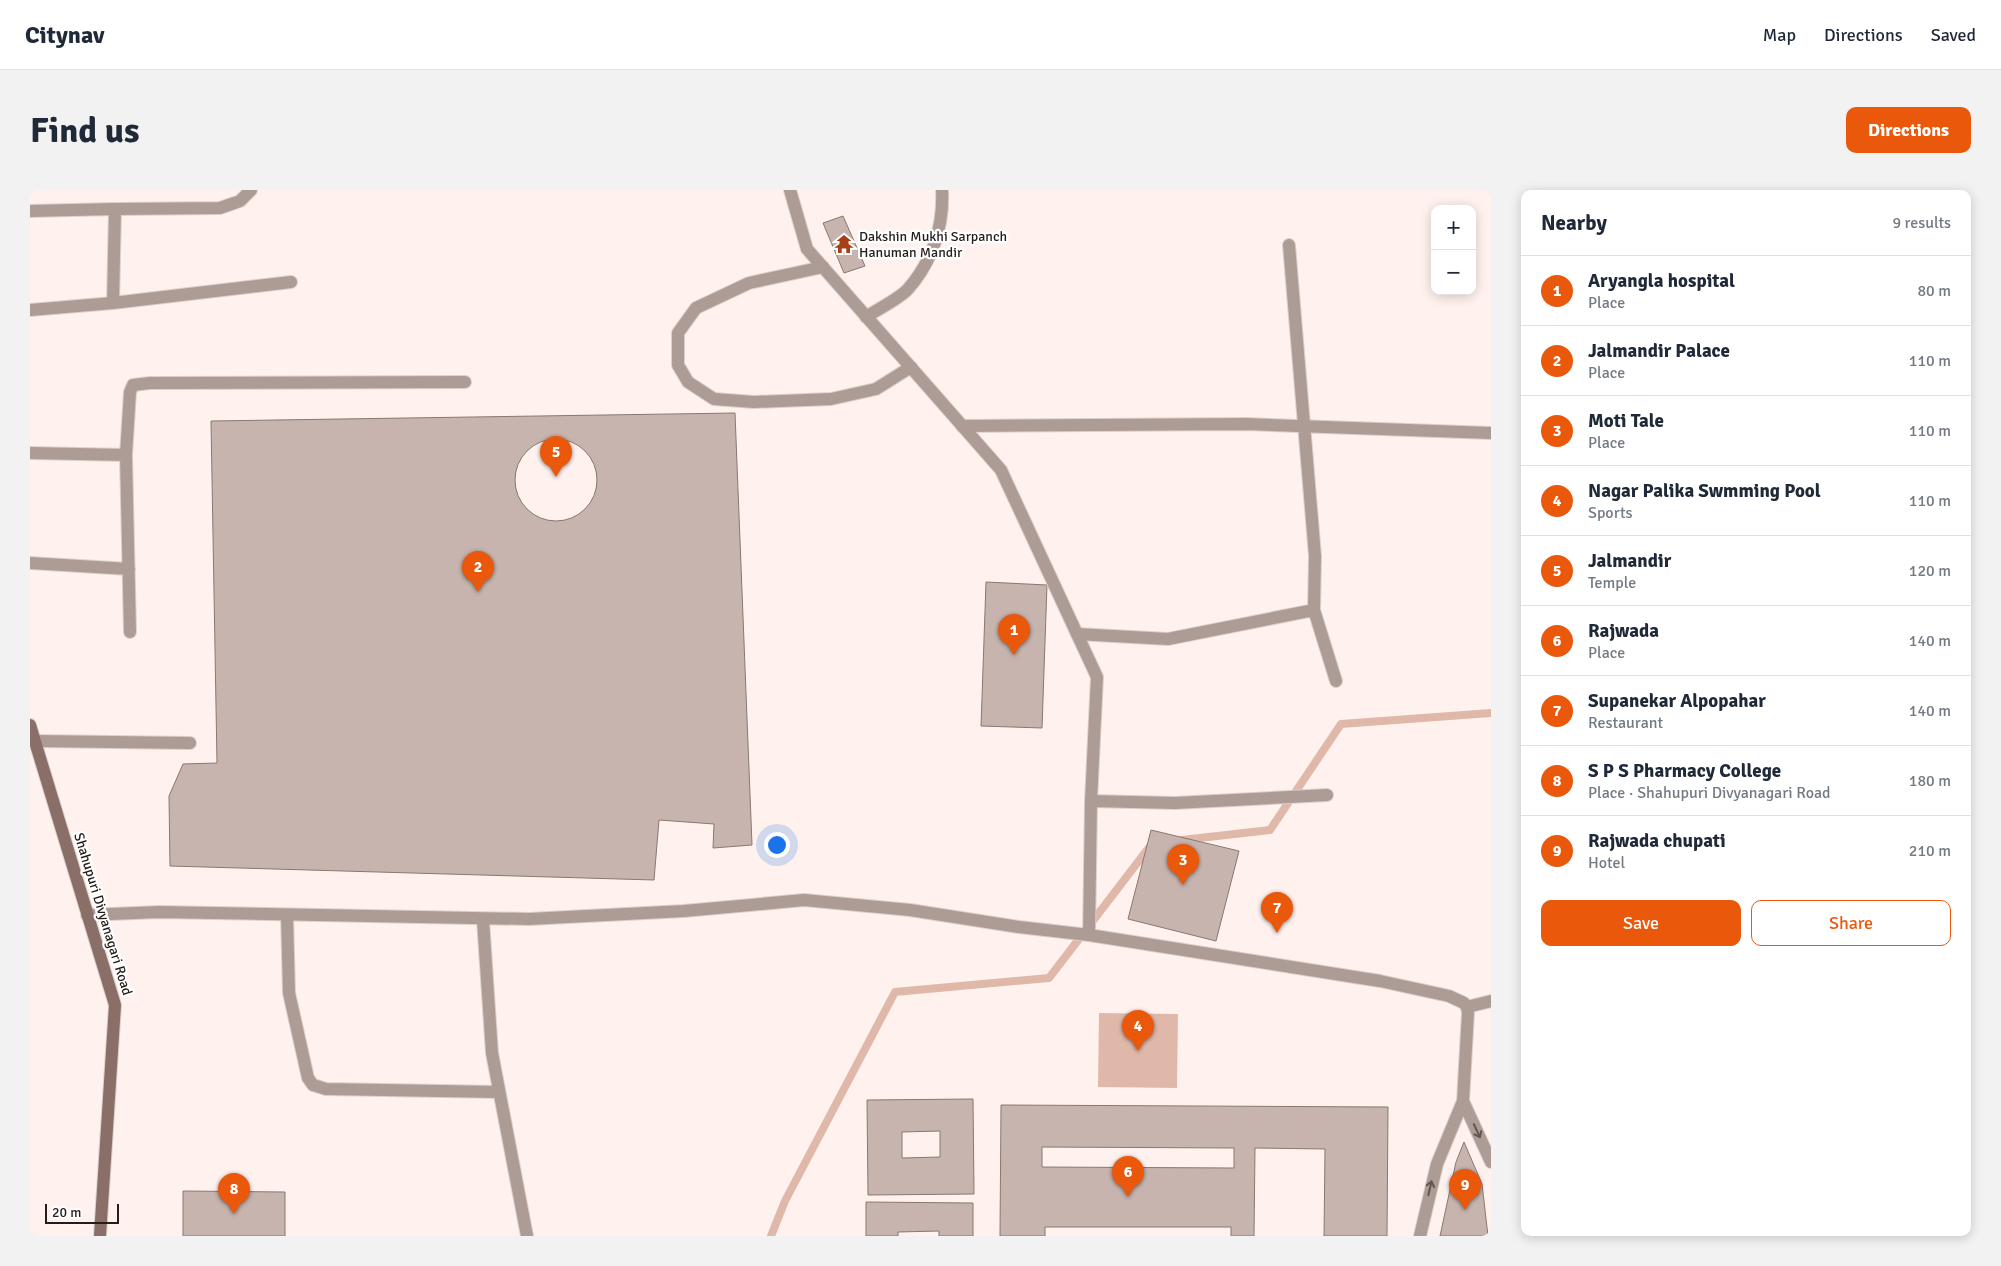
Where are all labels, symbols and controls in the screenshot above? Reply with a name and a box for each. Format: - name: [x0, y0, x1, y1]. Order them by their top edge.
- text: Citynav: [25, 20, 104, 50]
- text: Map: [1763, 24, 1796, 46]
- text: Directions: [1824, 24, 1903, 46]
- text: Saved: [1931, 24, 1976, 46]
- button: Directions: [1846, 107, 1971, 153]
- text: Find us: [30, 109, 140, 152]
- map controls: [1431, 205, 1476, 295]
- button: +: [1431, 205, 1476, 250]
- text: Nearby: [1541, 210, 1607, 236]
- text: 9 results: [1892, 213, 1951, 233]
- place label: Dakshin Mukhi Sarpanch Hanuman Mandir: [859, 228, 1007, 261]
- temple icon: Dakshin Mukhi Sarpanch Hanuman Mandir: [833, 233, 855, 255]
- button: −: [1431, 250, 1476, 295]
- text: Aryangla hospital: [1588, 269, 1735, 293]
- text: 1: [1553, 281, 1561, 301]
- text: 80 m: [1917, 281, 1951, 301]
- text: Place: [1588, 293, 1625, 313]
- text: Jalmandir Palace: [1588, 339, 1730, 363]
- text: 2: [1553, 351, 1561, 371]
- text: 110 m: [1909, 351, 1951, 371]
- text: Place: [1588, 363, 1625, 383]
- text: Moti Tale: [1588, 409, 1664, 433]
- text: 3: [1553, 421, 1561, 441]
- text: 110 m: [1909, 421, 1951, 441]
- text: Place: [1588, 433, 1625, 453]
- pin: 5: [540, 436, 572, 477]
- text: Nagar Palika Swmming Pool: [1588, 479, 1821, 503]
- text: 4: [1553, 491, 1561, 511]
- text: 110 m: [1909, 491, 1951, 511]
- text: Sports: [1588, 503, 1633, 523]
- text: Jalmandir: [1588, 549, 1671, 573]
- pin: 2: [462, 551, 494, 592]
- text: 5: [1553, 561, 1561, 581]
- text: 120 m: [1909, 561, 1951, 581]
- text: Temple: [1588, 573, 1636, 593]
- pin: 1: [998, 614, 1030, 655]
- text: Rajwada: [1588, 619, 1659, 643]
- text: 6: [1553, 631, 1561, 651]
- text: 140 m: [1909, 631, 1951, 651]
- text: Place: [1588, 643, 1625, 663]
- text: Supanekar Alpopahar: [1588, 689, 1766, 713]
- text: 7: [1553, 701, 1561, 721]
- text: 140 m: [1909, 701, 1951, 721]
- text: Restaurant: [1588, 713, 1663, 733]
- text: S P S Pharmacy College: [1588, 759, 1781, 783]
- text: 8: [1553, 771, 1561, 791]
- text: 180 m: [1909, 771, 1951, 791]
- text: Place · Shahupuri Divyanagari Road: [1588, 783, 1830, 803]
- text: Rajwada chupati: [1588, 829, 1726, 853]
- street label: Shahupuri Divyanagari Road: [70, 831, 136, 997]
- your location: [764, 832, 790, 858]
- text: 9: [1553, 841, 1561, 861]
- text: 210 m: [1909, 841, 1951, 861]
- pin: 3: [1167, 844, 1199, 885]
- text: Hotel: [1588, 853, 1625, 873]
- pin: 7: [1261, 892, 1293, 933]
- button: Save: [1541, 900, 1741, 946]
- button: Share: [1751, 900, 1951, 946]
- pin: 4: [1122, 1010, 1154, 1051]
- one-way arrow: [1473, 1123, 1482, 1138]
- pin: 6: [1112, 1156, 1144, 1197]
- pin: 9: [1449, 1169, 1481, 1210]
- pin: 8: [218, 1173, 250, 1214]
- one-way arrow: [1426, 1181, 1435, 1197]
- scale bar: [45, 1201, 119, 1224]
- text: 20 m: [52, 1204, 81, 1221]

